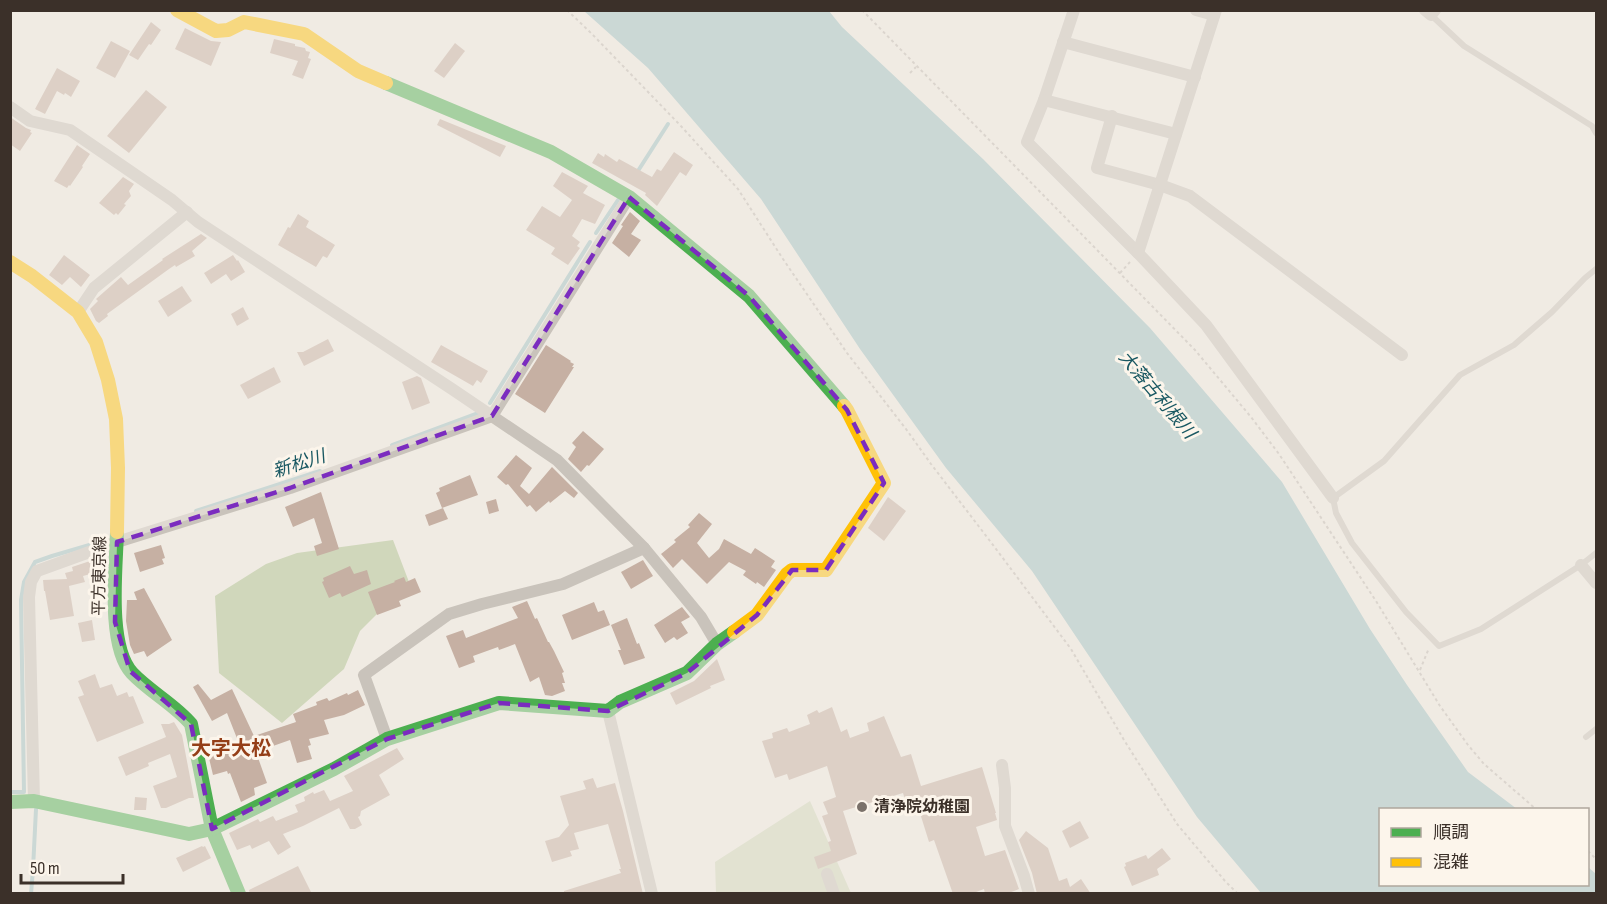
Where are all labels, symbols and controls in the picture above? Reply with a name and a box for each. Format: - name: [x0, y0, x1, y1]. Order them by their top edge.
- water label: 大落古利根川: [1114, 347, 1201, 445]
- water label: 新松川: [270, 445, 330, 482]
- street label: 平方東京線: [90, 536, 110, 616]
- district label: 大字大松: [191, 737, 271, 761]
- place label: 清浄院幼稚園: [874, 798, 970, 817]
- marker: 清浄院幼稚園: [855, 800, 869, 814]
- legend: [1379, 808, 1589, 886]
- text: 順調: [1433, 822, 1469, 843]
- scale bar: [21, 847, 123, 885]
- text: 混雑: [1433, 852, 1469, 873]
- text: 50 m: [30, 858, 60, 879]

